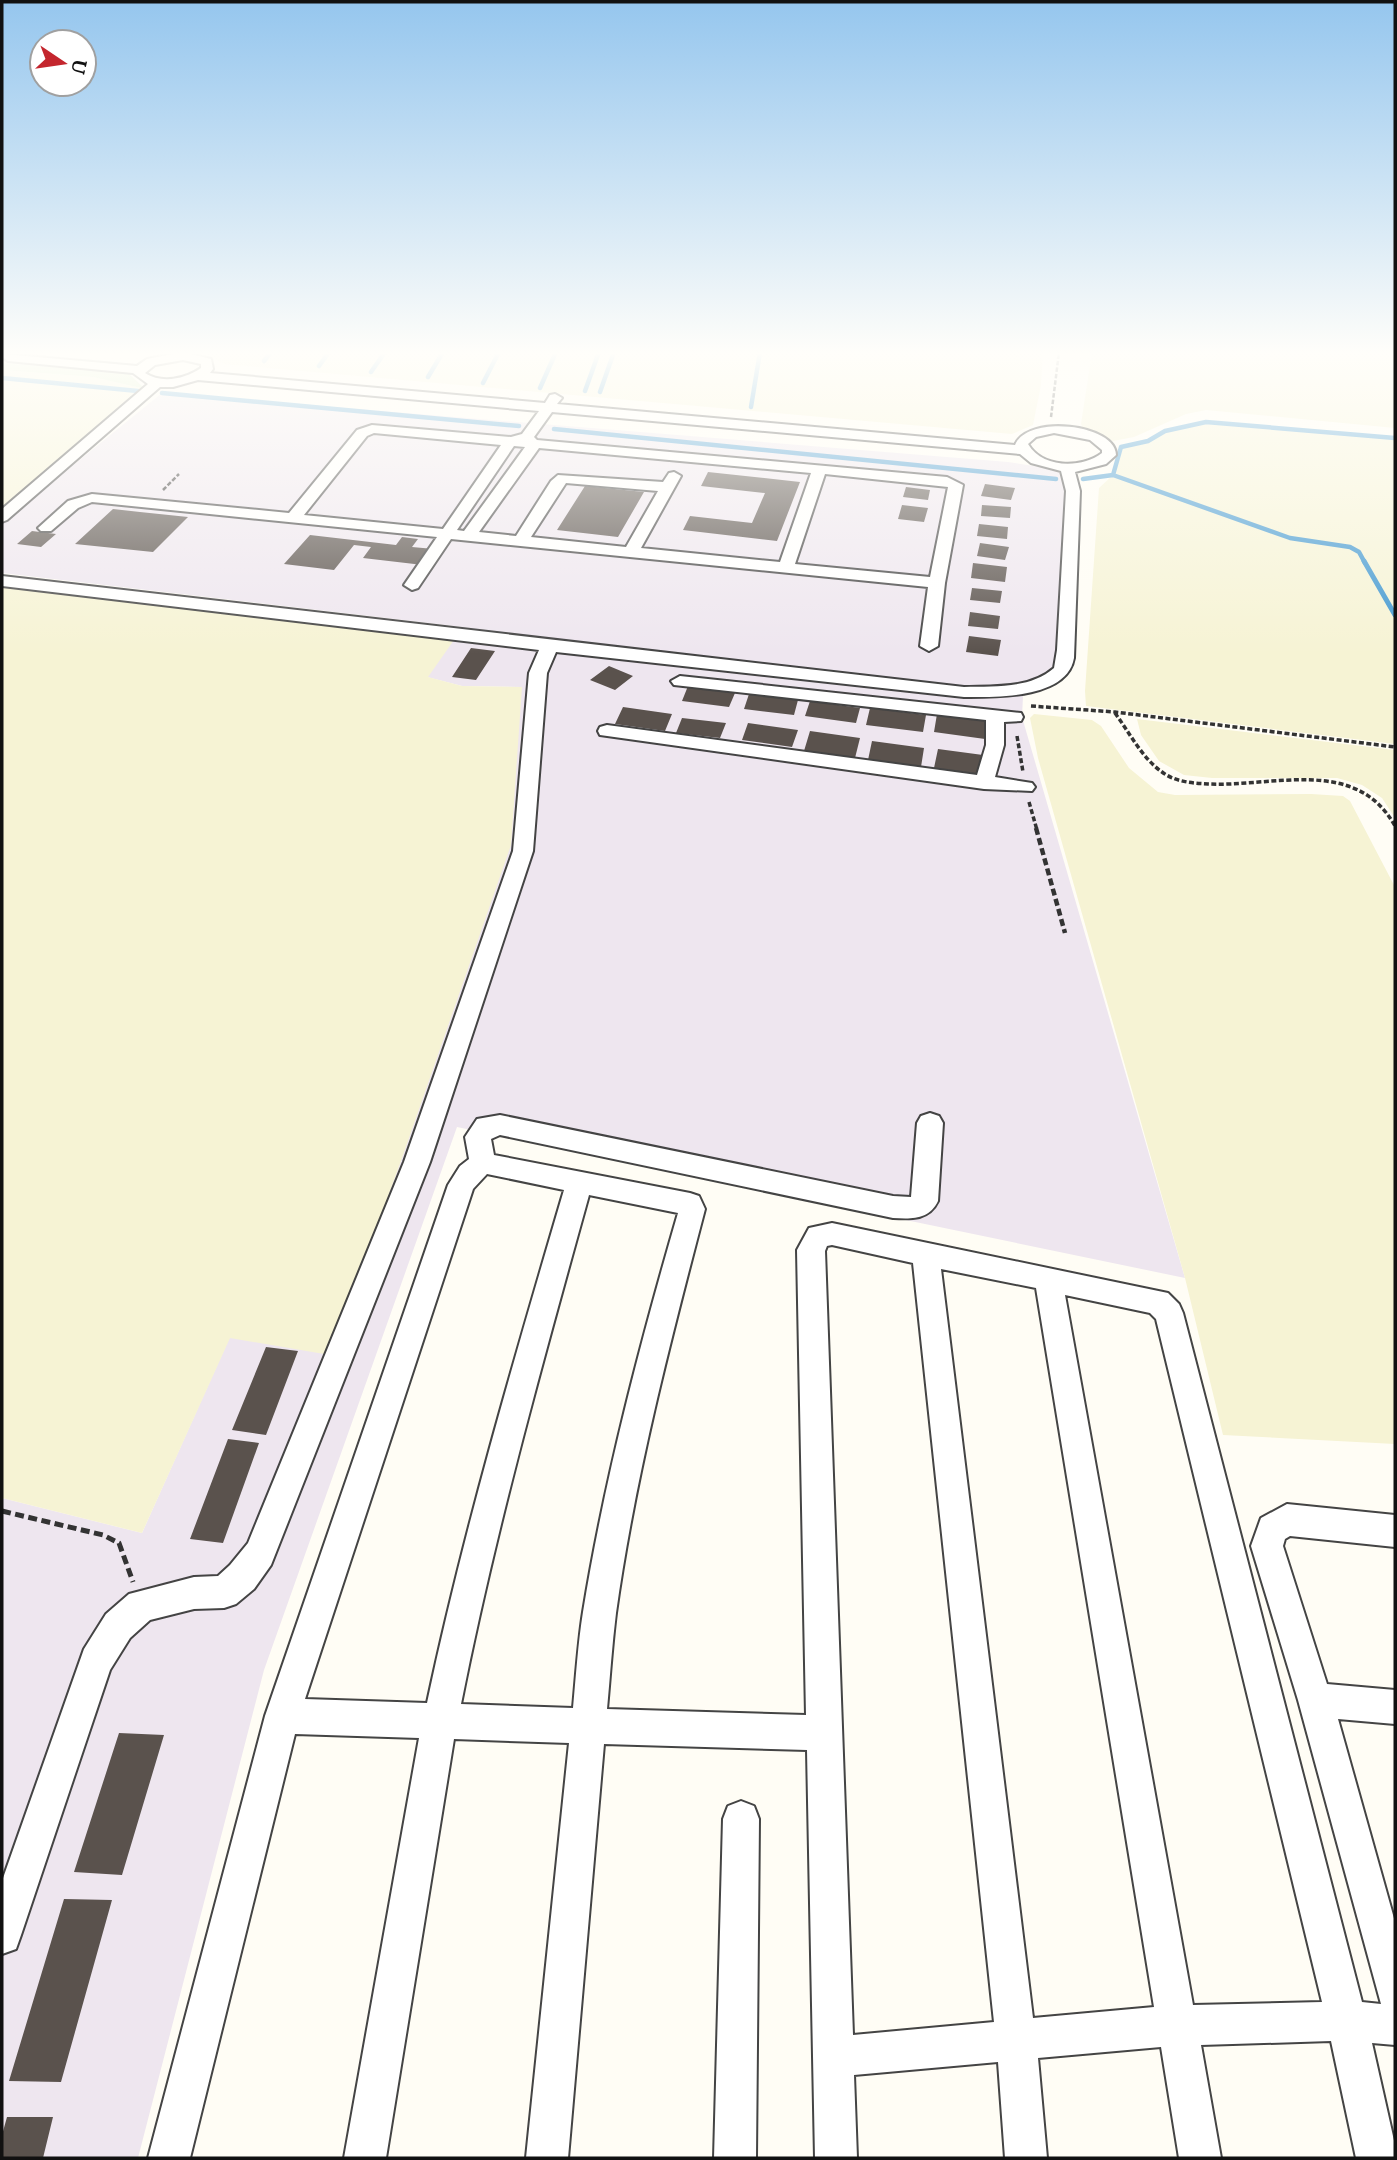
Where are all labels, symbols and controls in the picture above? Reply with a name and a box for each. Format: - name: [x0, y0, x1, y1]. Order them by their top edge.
- north arrow: [28, 28, 98, 98]
- text: U: [66, 57, 93, 77]

